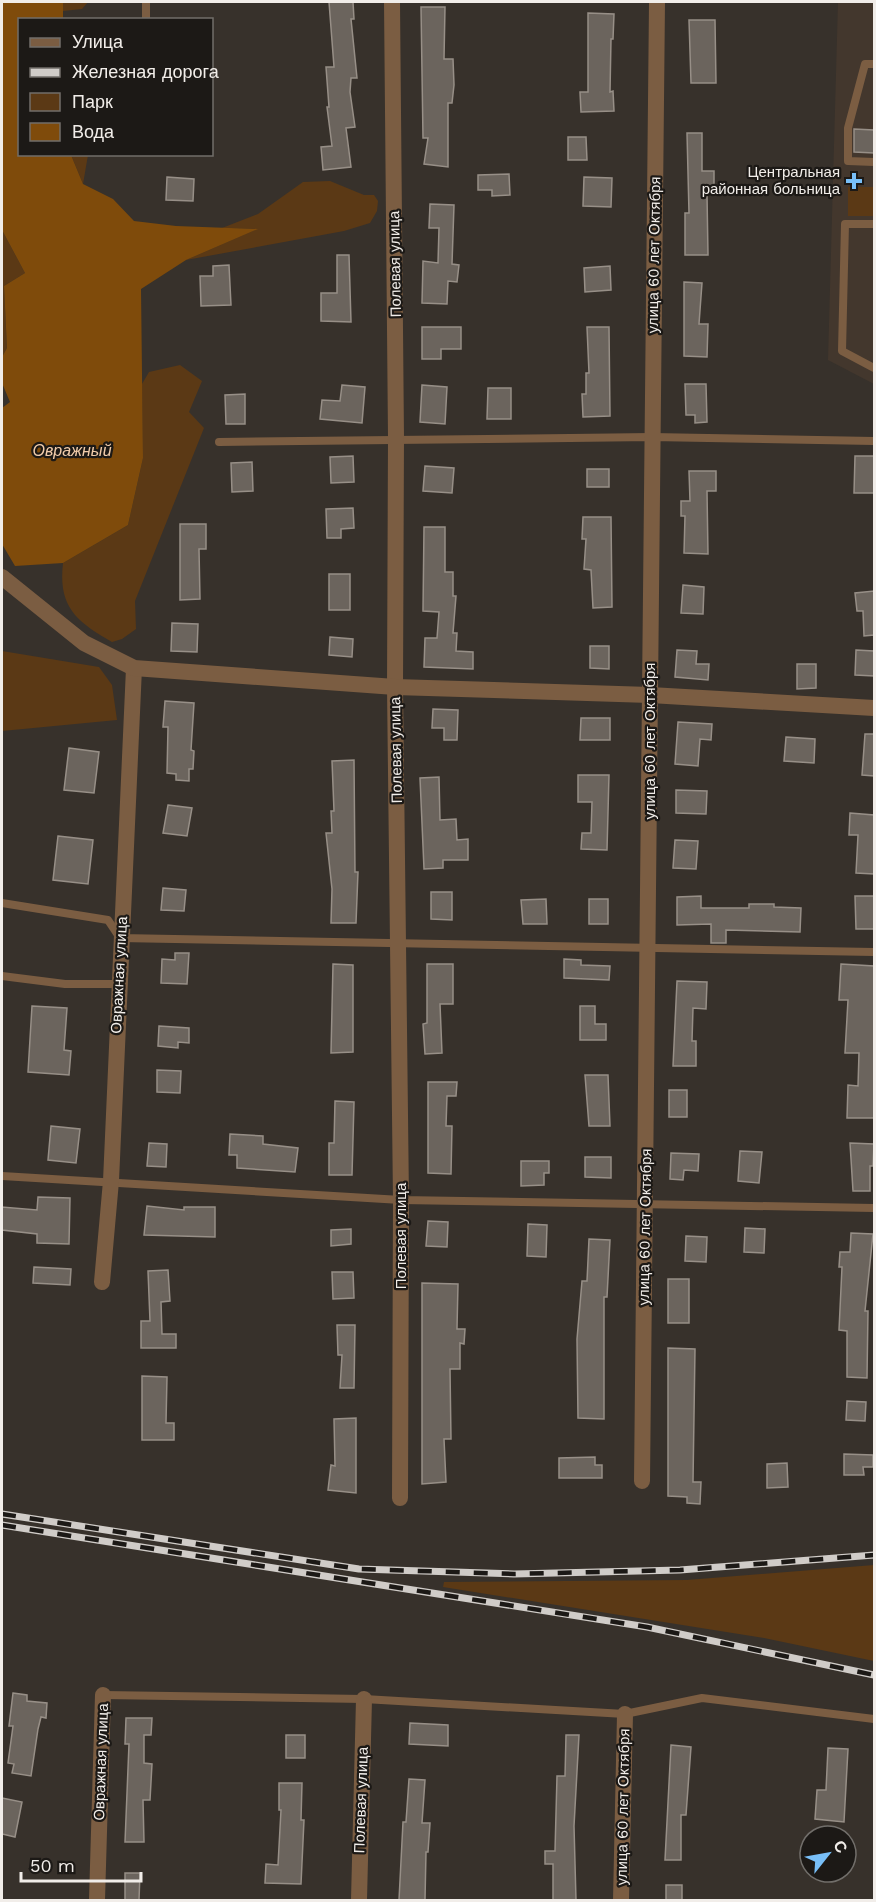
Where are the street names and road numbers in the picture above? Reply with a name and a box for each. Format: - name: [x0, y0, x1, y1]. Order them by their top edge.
- street label: улица 60 лет Октября: [644, 176, 664, 334]
- street label: Полевая улица: [385, 210, 405, 317]
- street label: улица 60 лет Октября: [641, 663, 659, 819]
- street label: Полевая улица: [386, 696, 406, 803]
- street label: Овражная улица: [107, 915, 131, 1034]
- street label: улица 60 лет Октября: [635, 1148, 655, 1306]
- street label: Полевая улица: [392, 1182, 410, 1289]
- street label: Овражная улица: [90, 1702, 112, 1821]
- street label: улица 60 лет Октября: [613, 1728, 633, 1886]
- street label: Полевая улица: [350, 1746, 372, 1854]

